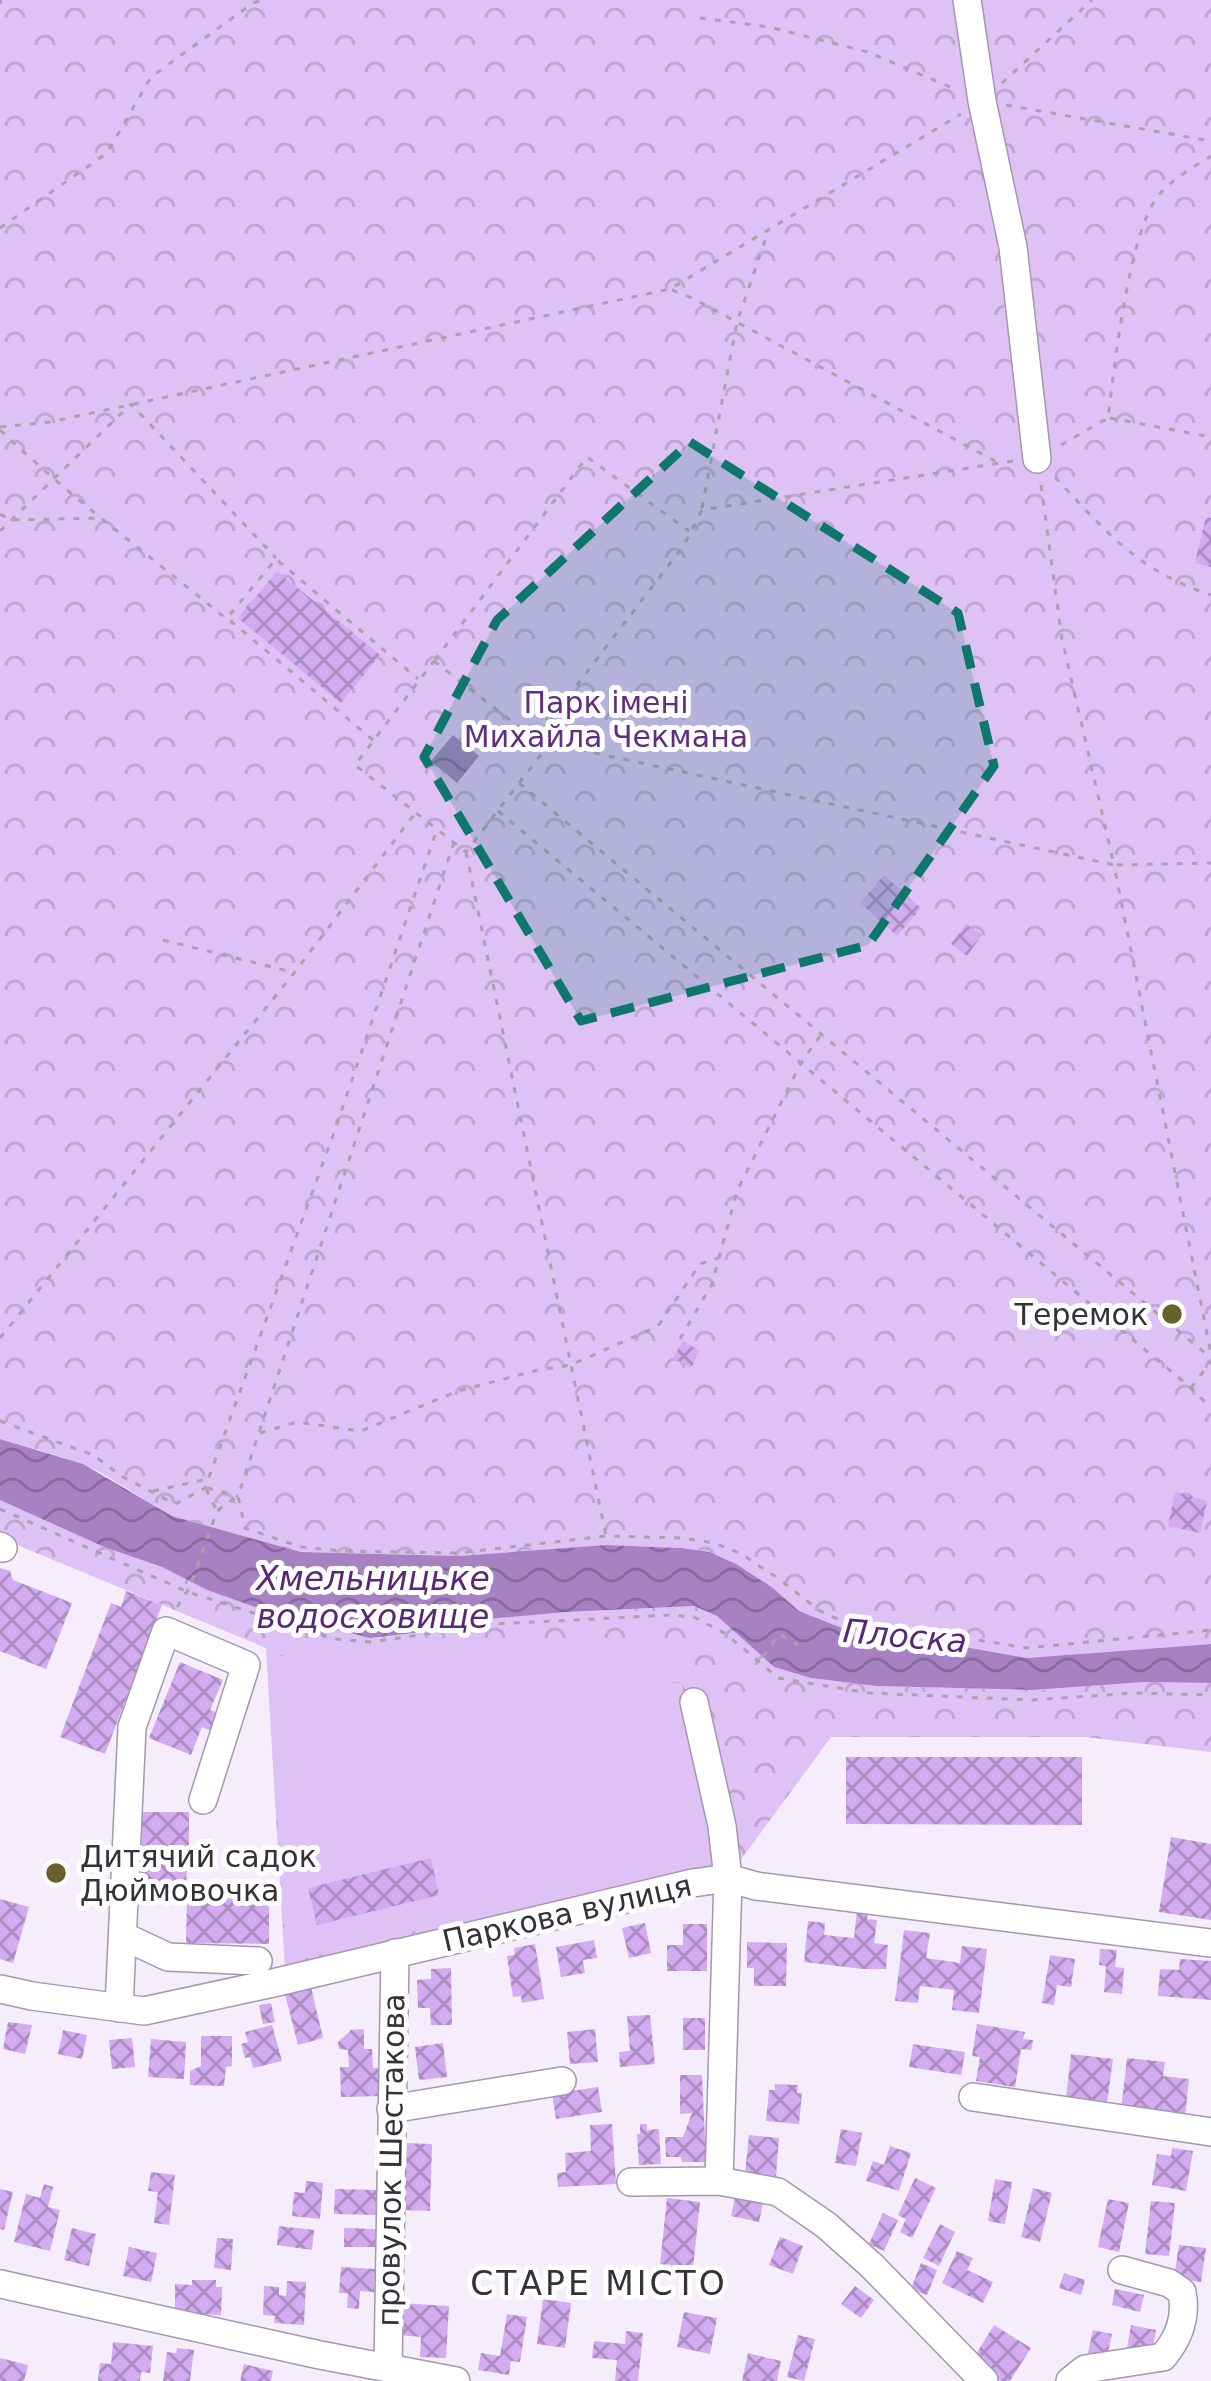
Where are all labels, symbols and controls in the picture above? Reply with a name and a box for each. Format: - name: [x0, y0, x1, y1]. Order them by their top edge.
- park label: Парк імені Михайла Чекмана: [464, 685, 748, 754]
- place label: Теремок: [1014, 1297, 1148, 1332]
- marker: Теремок: [1159, 1301, 1185, 1327]
- water label: Хмельницьке водосховище: [254, 1559, 490, 1636]
- water label: Плоска: [841, 1611, 969, 1661]
- place label: Дитячий садок Дюймовочка: [80, 1839, 317, 1908]
- marker: Дитячий садок Дюймовочка: [43, 1860, 69, 1886]
- street label: Паркова вулиця: [439, 1867, 695, 1959]
- street label: провулок Шестакова: [371, 1993, 411, 2327]
- district label: СТАРЕ МІСТО: [470, 2264, 728, 2303]

